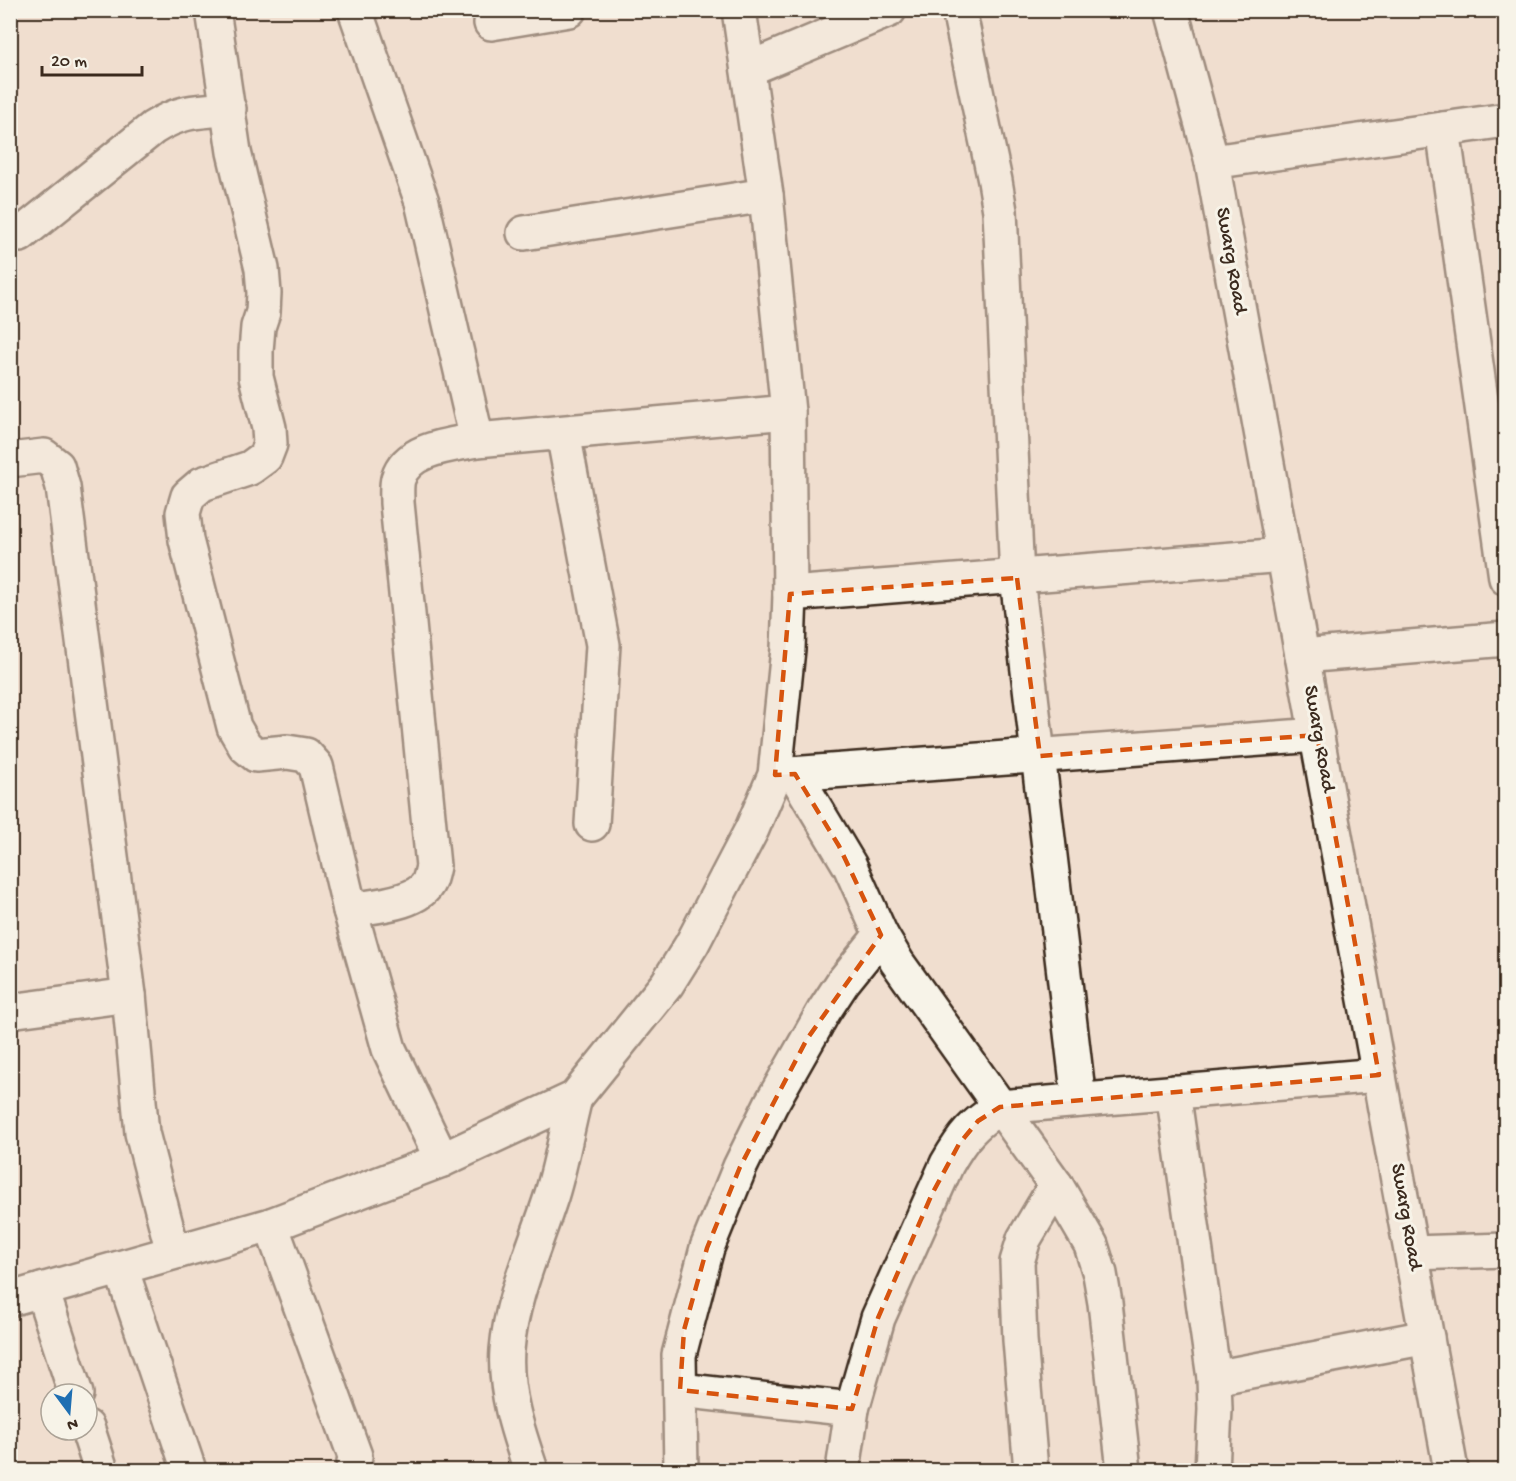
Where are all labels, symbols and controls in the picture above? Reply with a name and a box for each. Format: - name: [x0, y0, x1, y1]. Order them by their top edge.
- scale bar: [42, 39, 142, 77]
- text: 20 m: [51, 52, 87, 73]
- street label: Swarg Road: [1208, 206, 1252, 318]
- street label: Swarg Road: [1296, 684, 1340, 796]
- street label: Swarg Road: [1383, 1162, 1427, 1274]
- north arrow: [39, 1382, 99, 1442]
- text: N: [64, 1412, 80, 1434]

